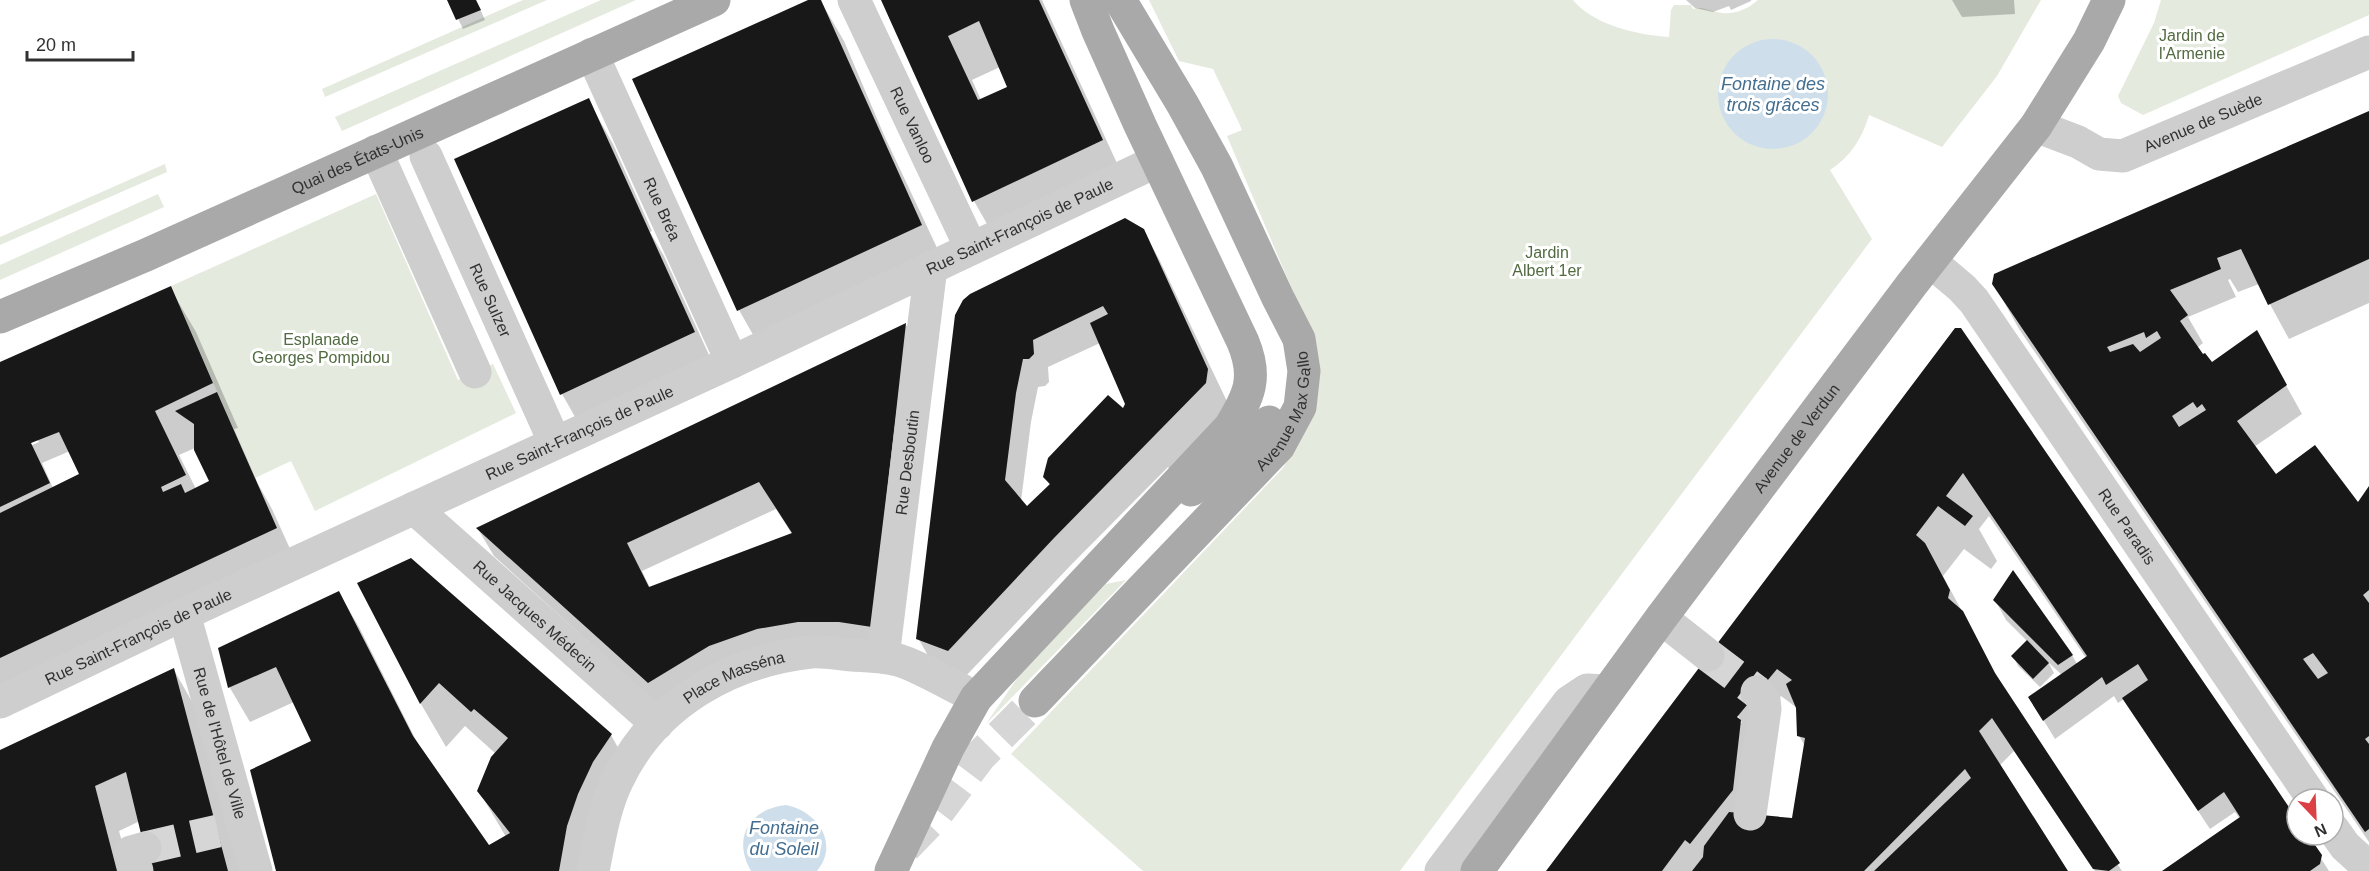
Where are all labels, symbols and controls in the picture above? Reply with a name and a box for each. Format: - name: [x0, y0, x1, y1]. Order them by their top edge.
- scale bar: [27, 24, 134, 62]
- park label: Jardin de l'Armenie: [2159, 27, 2225, 62]
- text: 20 m: [36, 35, 76, 55]
- water label: Fontaine des trois grâces: [1721, 74, 1825, 115]
- street label: Rue Vanloo: [887, 84, 938, 166]
- street label: Avenue de Suède: [2141, 90, 2265, 155]
- street label: Quai des États-Unis: [289, 124, 426, 198]
- street label: Rue Bréa: [640, 175, 684, 243]
- street label: Rue Saint-François de Paule: [923, 175, 1116, 278]
- park label: Jardin Albert 1er: [1512, 244, 1582, 279]
- street label: Rue Sulzer: [466, 261, 515, 341]
- park label: Esplanade Georges Pompidou: [252, 331, 390, 366]
- street label: Avenue Max Gallo: [1252, 350, 1313, 474]
- street label: Avenue de Verdun: [1750, 381, 1843, 496]
- street label: Rue Saint-François de Paule: [483, 382, 676, 483]
- street label: Rue Desboutin: [893, 409, 922, 516]
- street label: Rue Paradis: [2095, 485, 2159, 568]
- street label: Rue Jacques Médecin: [470, 557, 600, 675]
- street label: Rue Saint-François de Paule: [42, 585, 235, 688]
- street label: Place Masséna: [680, 648, 786, 707]
- street label: Rue de l'Hôtel de Ville: [190, 665, 249, 821]
- north arrow: [2285, 787, 2345, 847]
- water label: Fontaine du Soleil: [749, 818, 820, 859]
- text: N: [2312, 820, 2329, 840]

